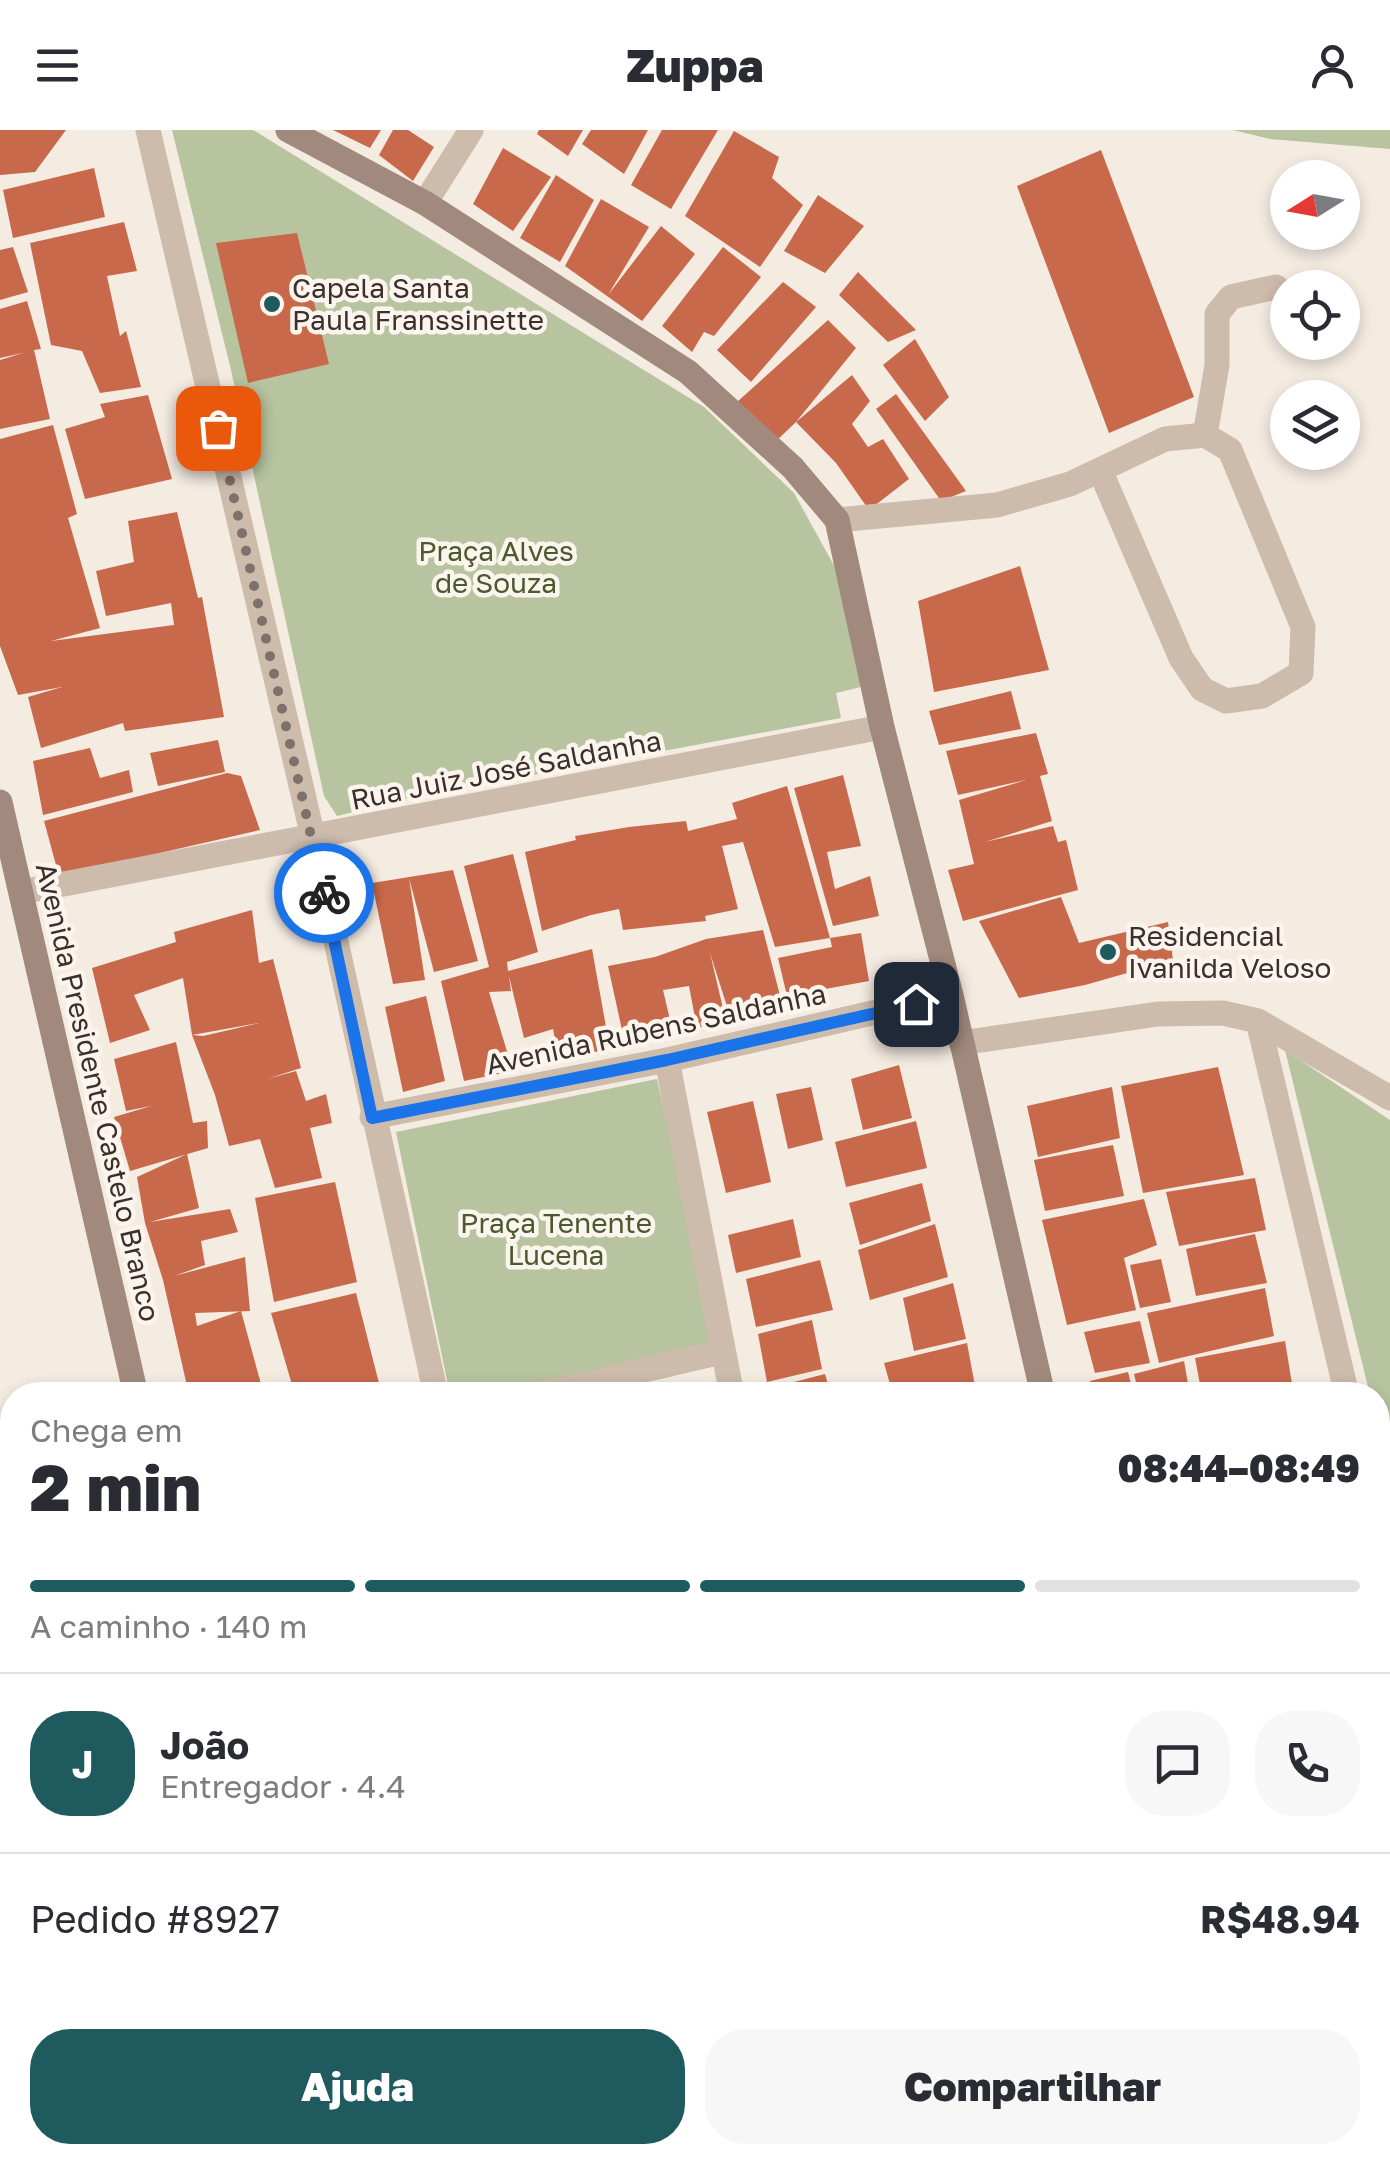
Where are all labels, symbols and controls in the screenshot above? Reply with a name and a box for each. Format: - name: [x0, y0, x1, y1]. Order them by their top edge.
- icon: menu: [30, 38, 85, 93]
- text: Zuppa: [626, 38, 764, 92]
- icon: person: [1305, 38, 1360, 93]
- north arrow: [1270, 160, 1360, 250]
- map controls: [1270, 160, 1360, 470]
- button: locate: [1270, 270, 1360, 360]
- place label: Capela Santa Paula Franssinette: [292, 271, 544, 336]
- marker: Capela Santa Paula Franssinette: [261, 293, 283, 315]
- button: layers: [1270, 380, 1360, 470]
- pin: [176, 386, 261, 471]
- icon: bag: [191, 401, 246, 456]
- park label: Praça Alves de Souza: [418, 534, 574, 599]
- street label: Rua Juiz José Saldanha: [348, 723, 664, 816]
- courier: [274, 843, 374, 943]
- street label: Avenida Presidente Castelo Branco: [30, 859, 167, 1324]
- icon: bike: [297, 866, 352, 921]
- place label: Residencial Ivanilda Veloso: [1128, 919, 1331, 984]
- marker: Residencial Ivanilda Veloso: [1097, 941, 1119, 963]
- pin: [874, 962, 959, 1047]
- street label: Avenida Rubens Saldanha: [483, 976, 829, 1081]
- icon: home: [889, 977, 944, 1032]
- park label: Praça Tenente Lucena: [460, 1206, 652, 1271]
- text: Chega em: [30, 1411, 183, 1449]
- text: 08:44–08:49: [1118, 1445, 1360, 1490]
- text: 2 min: [30, 1447, 201, 1525]
- text: A caminho · 140 m: [30, 1607, 307, 1645]
- button: chat: [1125, 1711, 1230, 1816]
- button: phone: [1255, 1711, 1360, 1816]
- text: João: [160, 1722, 249, 1767]
- text: J: [72, 1741, 93, 1786]
- text: Entregador · 4.4: [160, 1767, 406, 1805]
- text: Pedido #8927: [30, 1896, 280, 1941]
- text: R$48.94: [1200, 1896, 1360, 1941]
- button: Ajuda: [30, 2029, 685, 2144]
- button: Compartilhar: [705, 2029, 1360, 2144]

